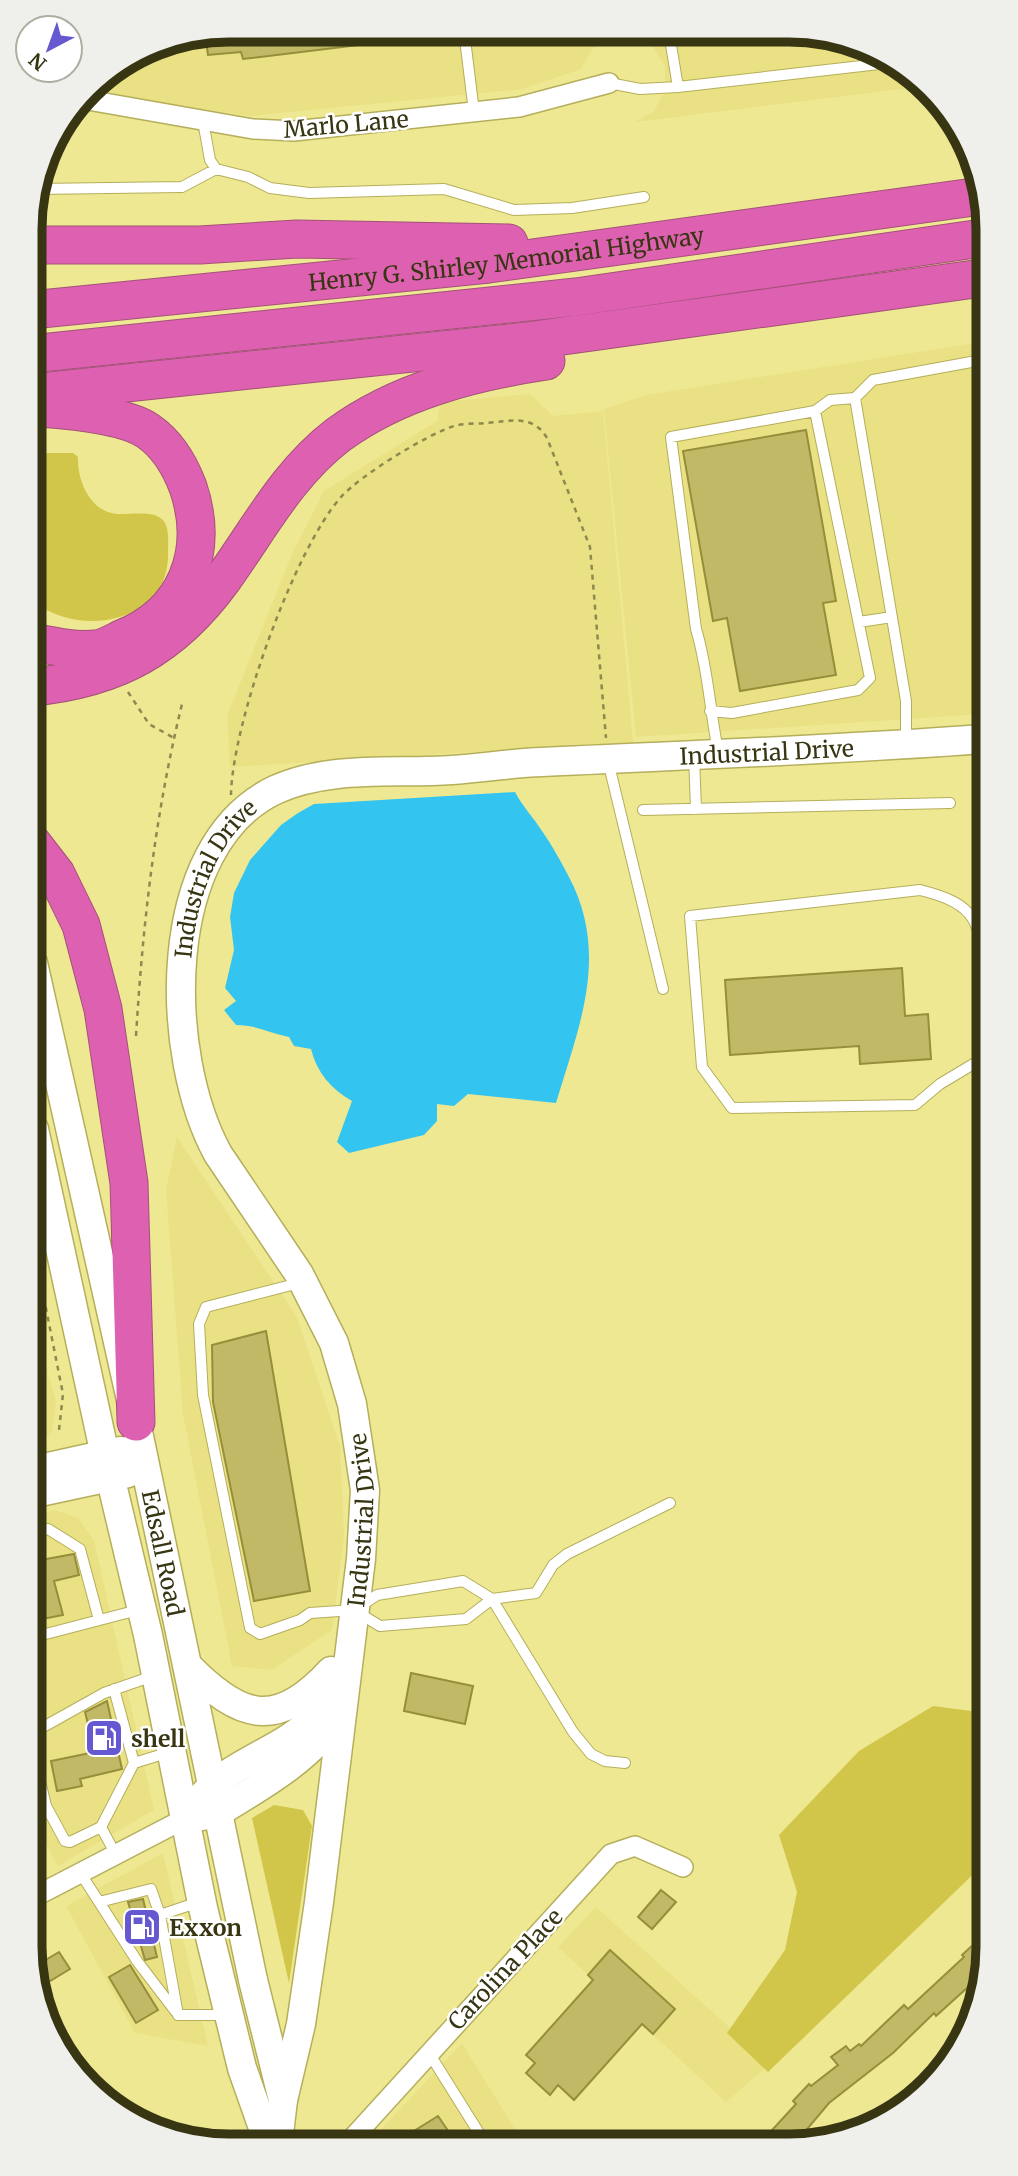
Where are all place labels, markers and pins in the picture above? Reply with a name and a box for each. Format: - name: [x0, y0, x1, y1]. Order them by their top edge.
- fuel station icon: shell: [83, 1717, 125, 1759]
- place label: shell: [131, 1724, 186, 1753]
- fuel station icon: Exxon: [121, 1906, 163, 1948]
- place label: Exxon: [169, 1913, 242, 1942]

